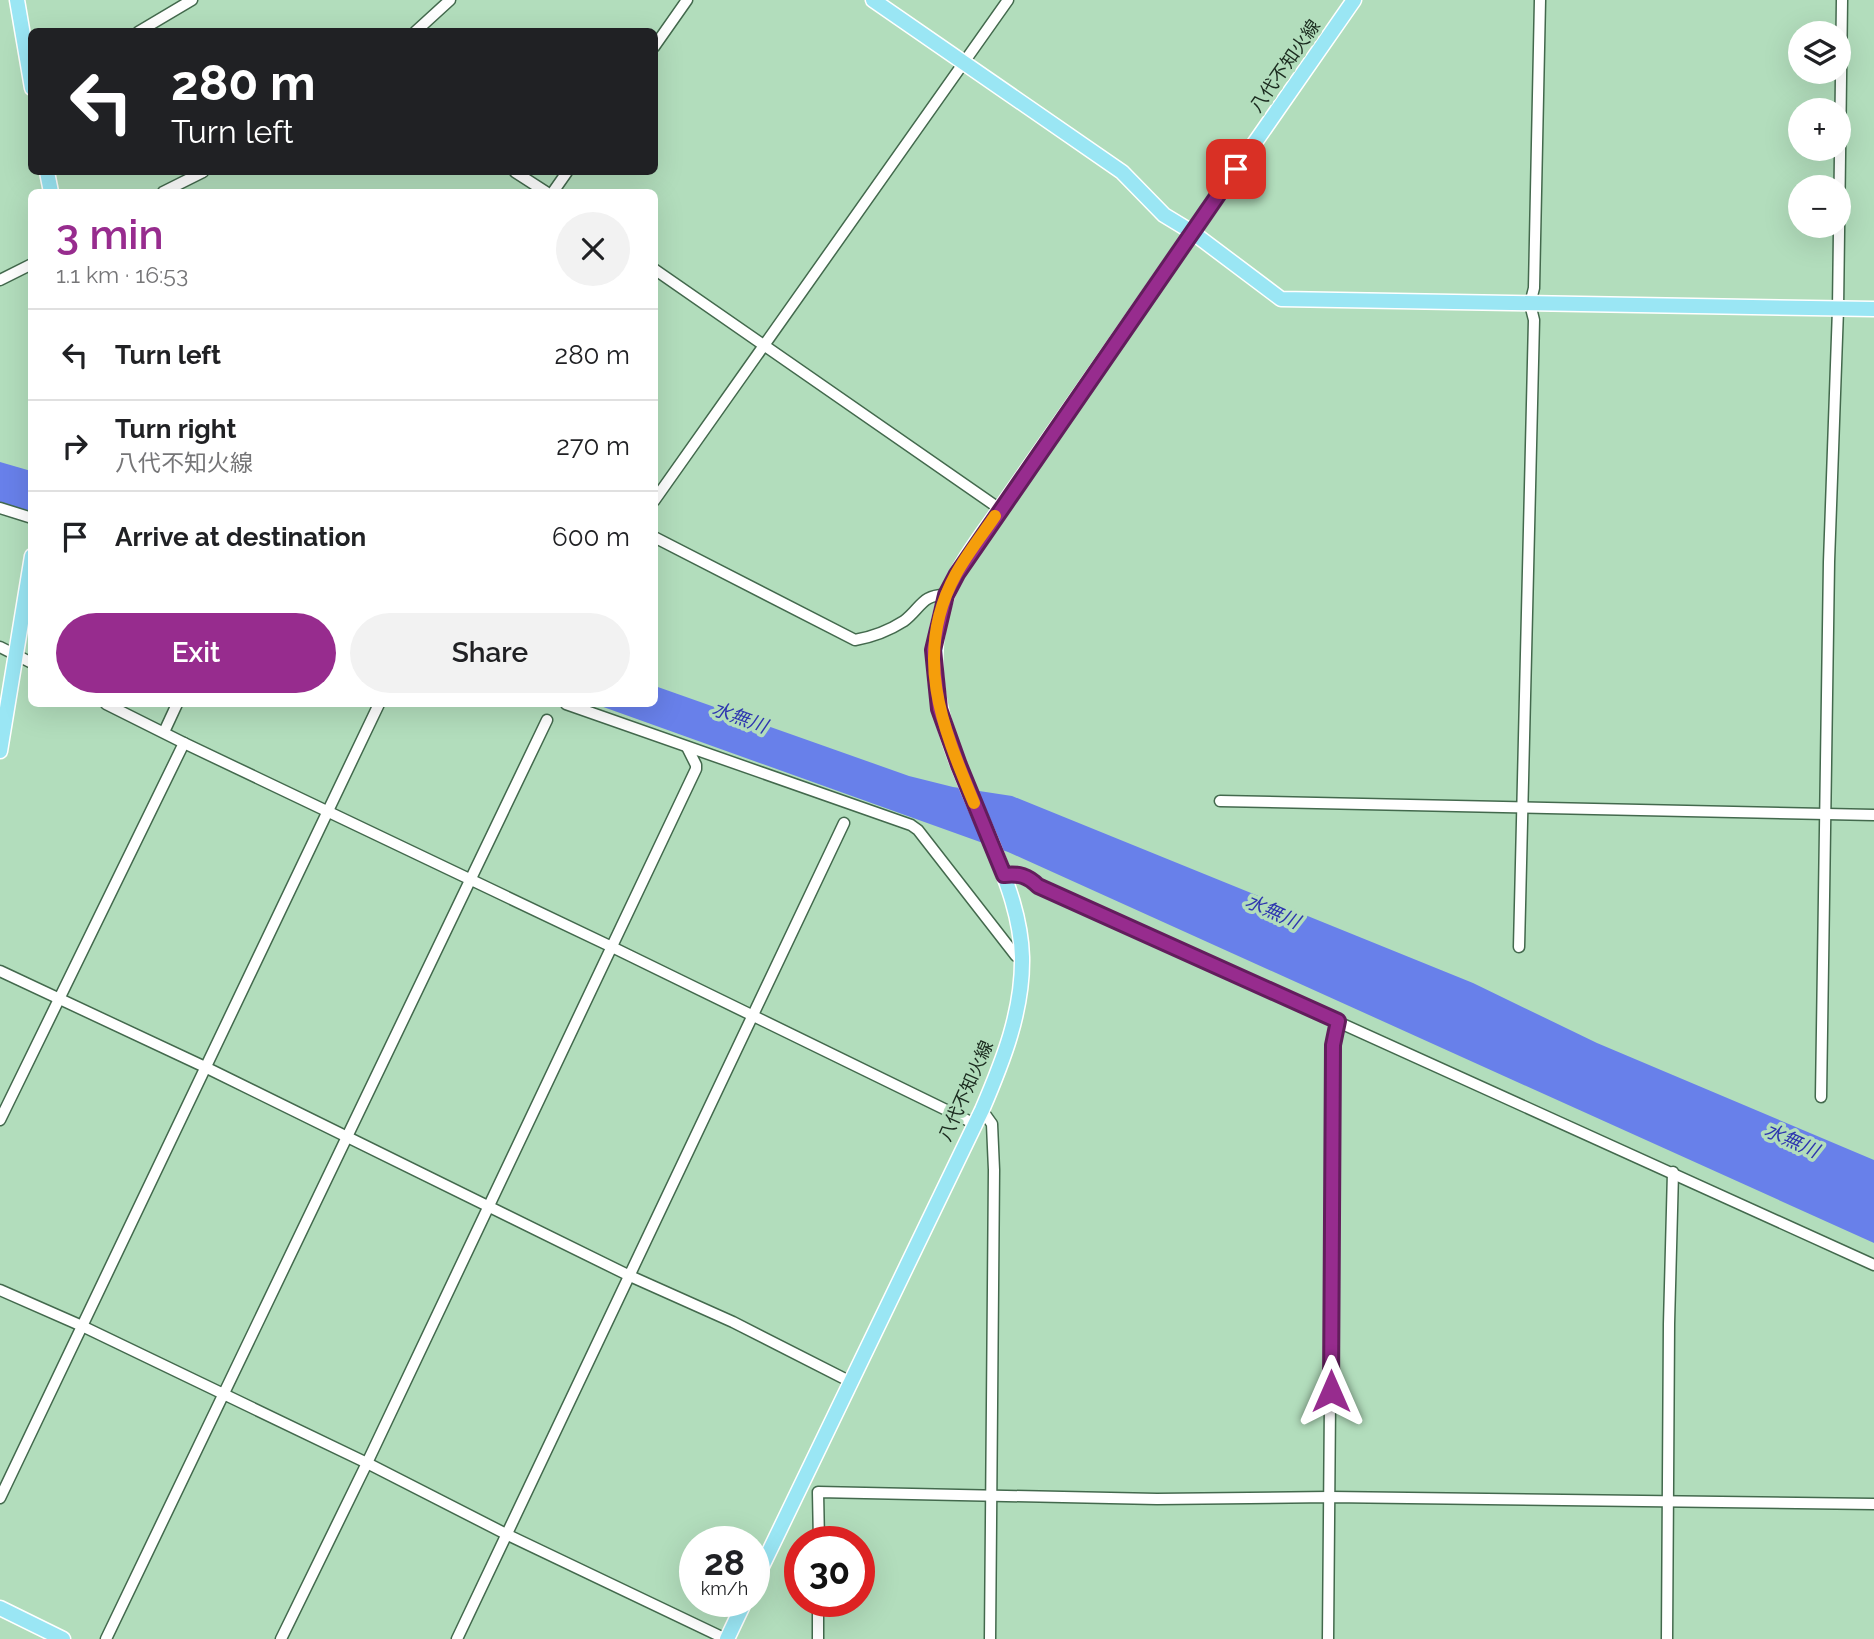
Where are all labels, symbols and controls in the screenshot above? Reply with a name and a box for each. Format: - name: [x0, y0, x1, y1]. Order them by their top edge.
- street label: 八代不知火線: [1245, 15, 1324, 116]
- map controls: [1788, 21, 1851, 238]
- button: layers: [1788, 21, 1851, 84]
- text: 280 m: [171, 54, 316, 111]
- icon: left: [56, 56, 147, 147]
- button: +: [1788, 98, 1851, 161]
- text: Turn left: [171, 113, 293, 150]
- pin: [1206, 139, 1266, 199]
- icon: arrive: [1217, 150, 1255, 188]
- button: −: [1788, 175, 1851, 238]
- text: 3 min: [56, 210, 164, 259]
- button: close: [556, 212, 630, 286]
- text: 1.1 km · 16:53: [56, 261, 188, 288]
- icon: left: [56, 336, 94, 374]
- text: Turn left: [115, 340, 221, 370]
- text: 280 m: [555, 340, 630, 370]
- text: Turn right: [115, 414, 236, 444]
- icon: right: [56, 427, 94, 465]
- text: 270 m: [556, 431, 630, 461]
- text: 八代不知火線: [115, 449, 253, 476]
- icon: arrive: [56, 518, 94, 556]
- text: Arrive at destination: [115, 522, 366, 552]
- text: 600 m: [552, 522, 630, 552]
- button: Exit: [56, 613, 336, 693]
- button: Share: [350, 613, 630, 693]
- water label: 水無川: [709, 697, 772, 738]
- water label: 水無川: [1242, 889, 1305, 933]
- street label: 八代不知火線: [934, 1037, 997, 1144]
- water label: 水無川: [1761, 1118, 1824, 1162]
- position arrow: [1294, 1354, 1368, 1428]
- speed limit sign: 30: [784, 1526, 875, 1617]
- text: 28: [704, 1542, 745, 1583]
- text: km/h: [701, 1578, 748, 1599]

